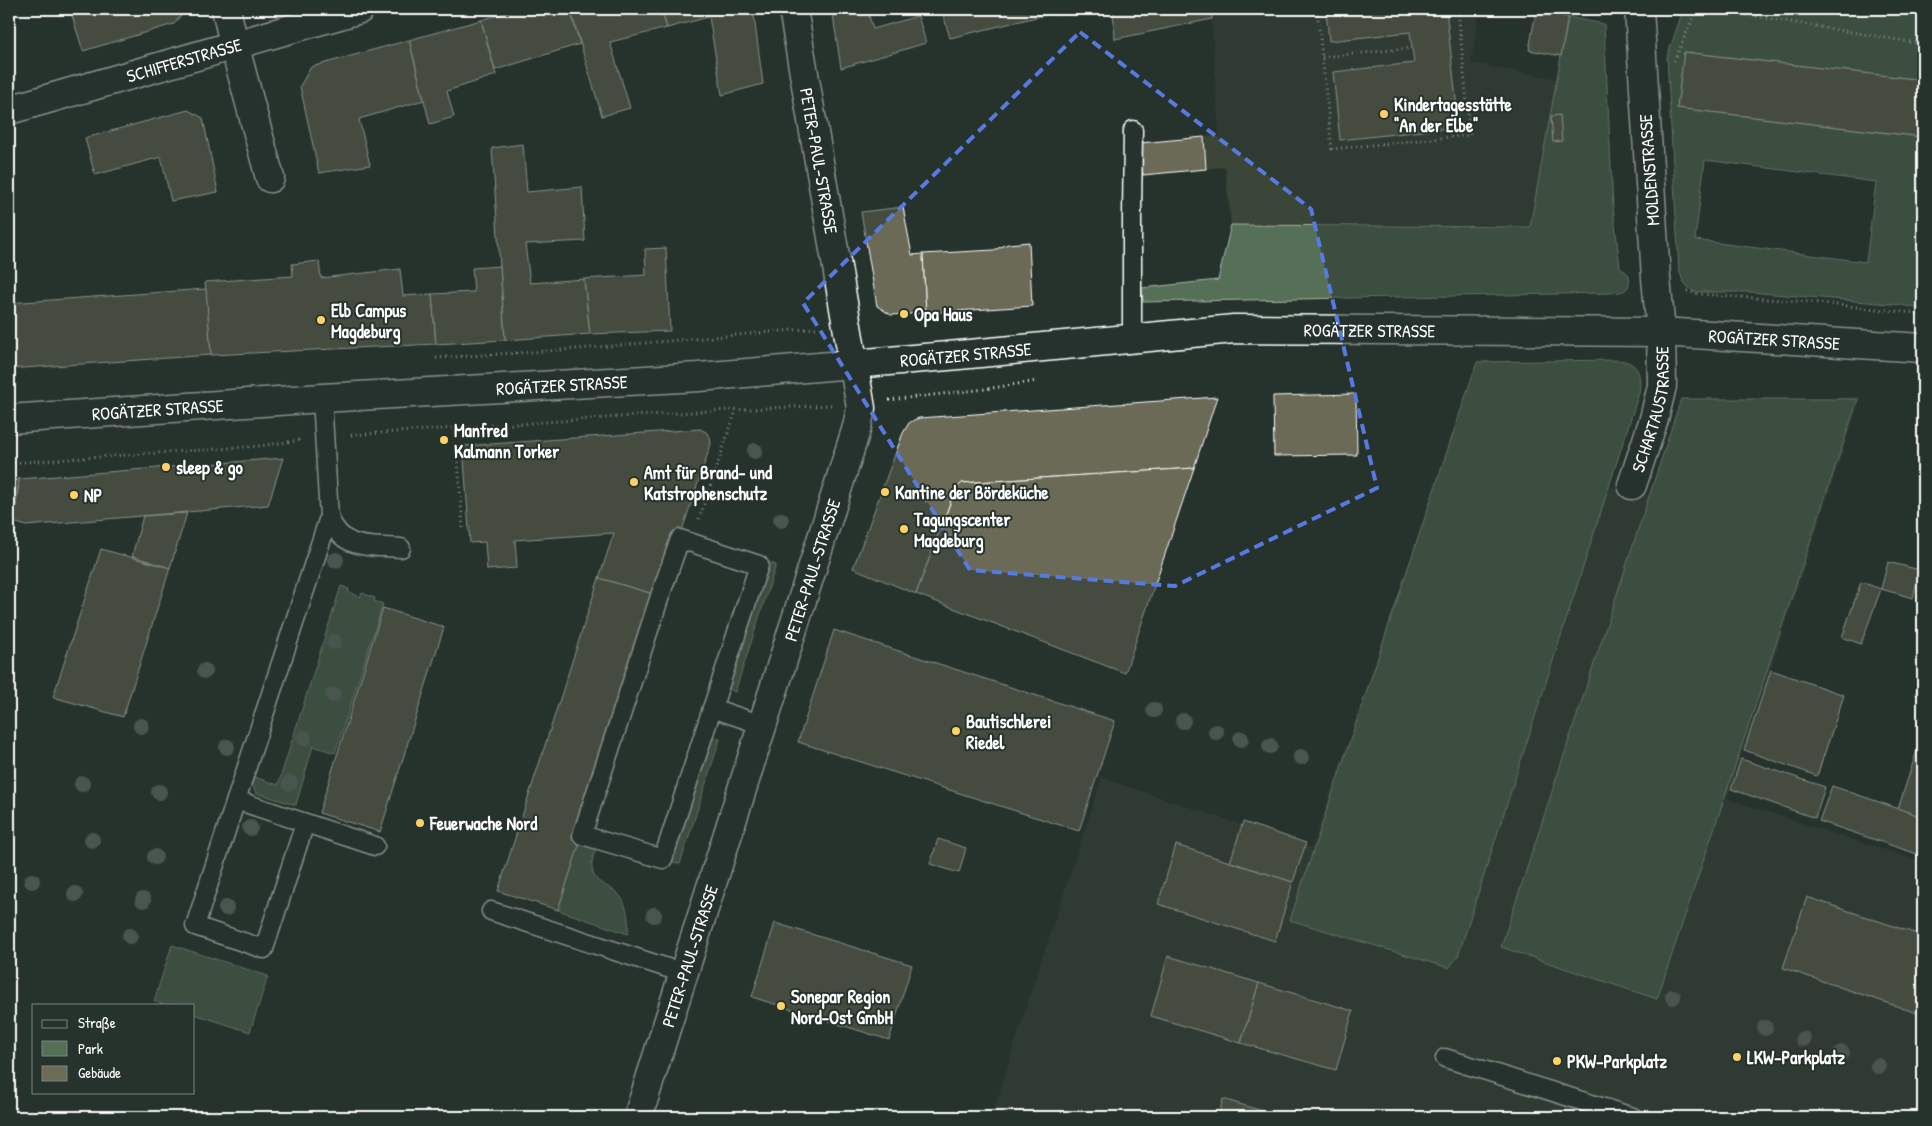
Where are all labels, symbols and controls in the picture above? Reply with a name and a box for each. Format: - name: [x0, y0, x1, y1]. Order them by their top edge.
- street label: SCHIFFERSTRASSE: [123, 31, 244, 88]
- street label: PETER-PAUL-STRASSE: [794, 86, 844, 236]
- place label: Kindertagesstätte "An der Elbe": [1394, 92, 1513, 138]
- marker: Kindertagesstätte "An der Elbe": [1378, 108, 1390, 120]
- street label: MOLDENSTRASSE: [1633, 113, 1665, 227]
- place label: Elb Campus Magdeburg: [331, 298, 406, 345]
- place label: Opa Haus: [914, 302, 973, 328]
- marker: Opa Haus: [898, 308, 910, 320]
- marker: Elb Campus Magdeburg: [315, 314, 327, 326]
- street label: ROGÄTZER STRASSE: [1304, 317, 1436, 343]
- street label: ROGÄTZER STRASSE: [1708, 322, 1841, 355]
- street label: ROGÄTZER STRASSE: [899, 336, 1033, 372]
- street label: SCHARTAUSTRASSE: [1625, 346, 1675, 475]
- street label: ROGÄTZER STRASSE: [495, 368, 628, 401]
- street label: ROGÄTZER STRASSE: [91, 392, 224, 426]
- place label: Manfred Kalmann Torker: [454, 418, 559, 464]
- marker: Manfred Kalmann Torker: [438, 434, 450, 446]
- place label: sleep & go: [176, 455, 244, 481]
- place label: Amt für Brand- und Katstrophenschutz: [644, 460, 772, 507]
- marker: sleep & go: [160, 461, 172, 473]
- marker: Amt für Brand- und Katstrophenschutz: [628, 476, 640, 488]
- place label: Kantine der Bördeküche: [895, 480, 1049, 505]
- place label: NP: [84, 483, 102, 508]
- marker: Kantine der Bördeküche: [879, 486, 891, 498]
- marker: NP: [68, 489, 80, 501]
- street label: PETER-PAUL-STRASSE: [777, 496, 846, 644]
- place label: Tagungscenter Magdeburg: [913, 507, 1010, 554]
- marker: Tagungscenter Magdeburg: [898, 523, 910, 535]
- place label: Bautischlerei Riedel: [966, 709, 1051, 755]
- marker: Bautischlerei Riedel: [950, 725, 962, 737]
- place label: Feuerwache Nord: [429, 811, 537, 836]
- marker: Feuerwache Nord: [414, 817, 426, 829]
- street label: PETER-PAUL-STRASSE: [655, 882, 723, 1030]
- place label: Sonepar Region Nord-Ost GmbH: [791, 984, 894, 1030]
- marker: Sonepar Region Nord-Ost GmbH: [775, 1000, 787, 1012]
- legend: [32, 1004, 195, 1094]
- text: Straße: [78, 1012, 116, 1033]
- text: Park: [78, 1038, 103, 1059]
- place label: LKW-Parkplatz: [1747, 1045, 1845, 1071]
- place label: PKW-Parkplatz: [1567, 1049, 1667, 1075]
- marker: LKW-Parkplatz: [1731, 1051, 1743, 1063]
- marker: PKW-Parkplatz: [1551, 1055, 1563, 1067]
- text: Gebäude: [78, 1062, 121, 1083]

